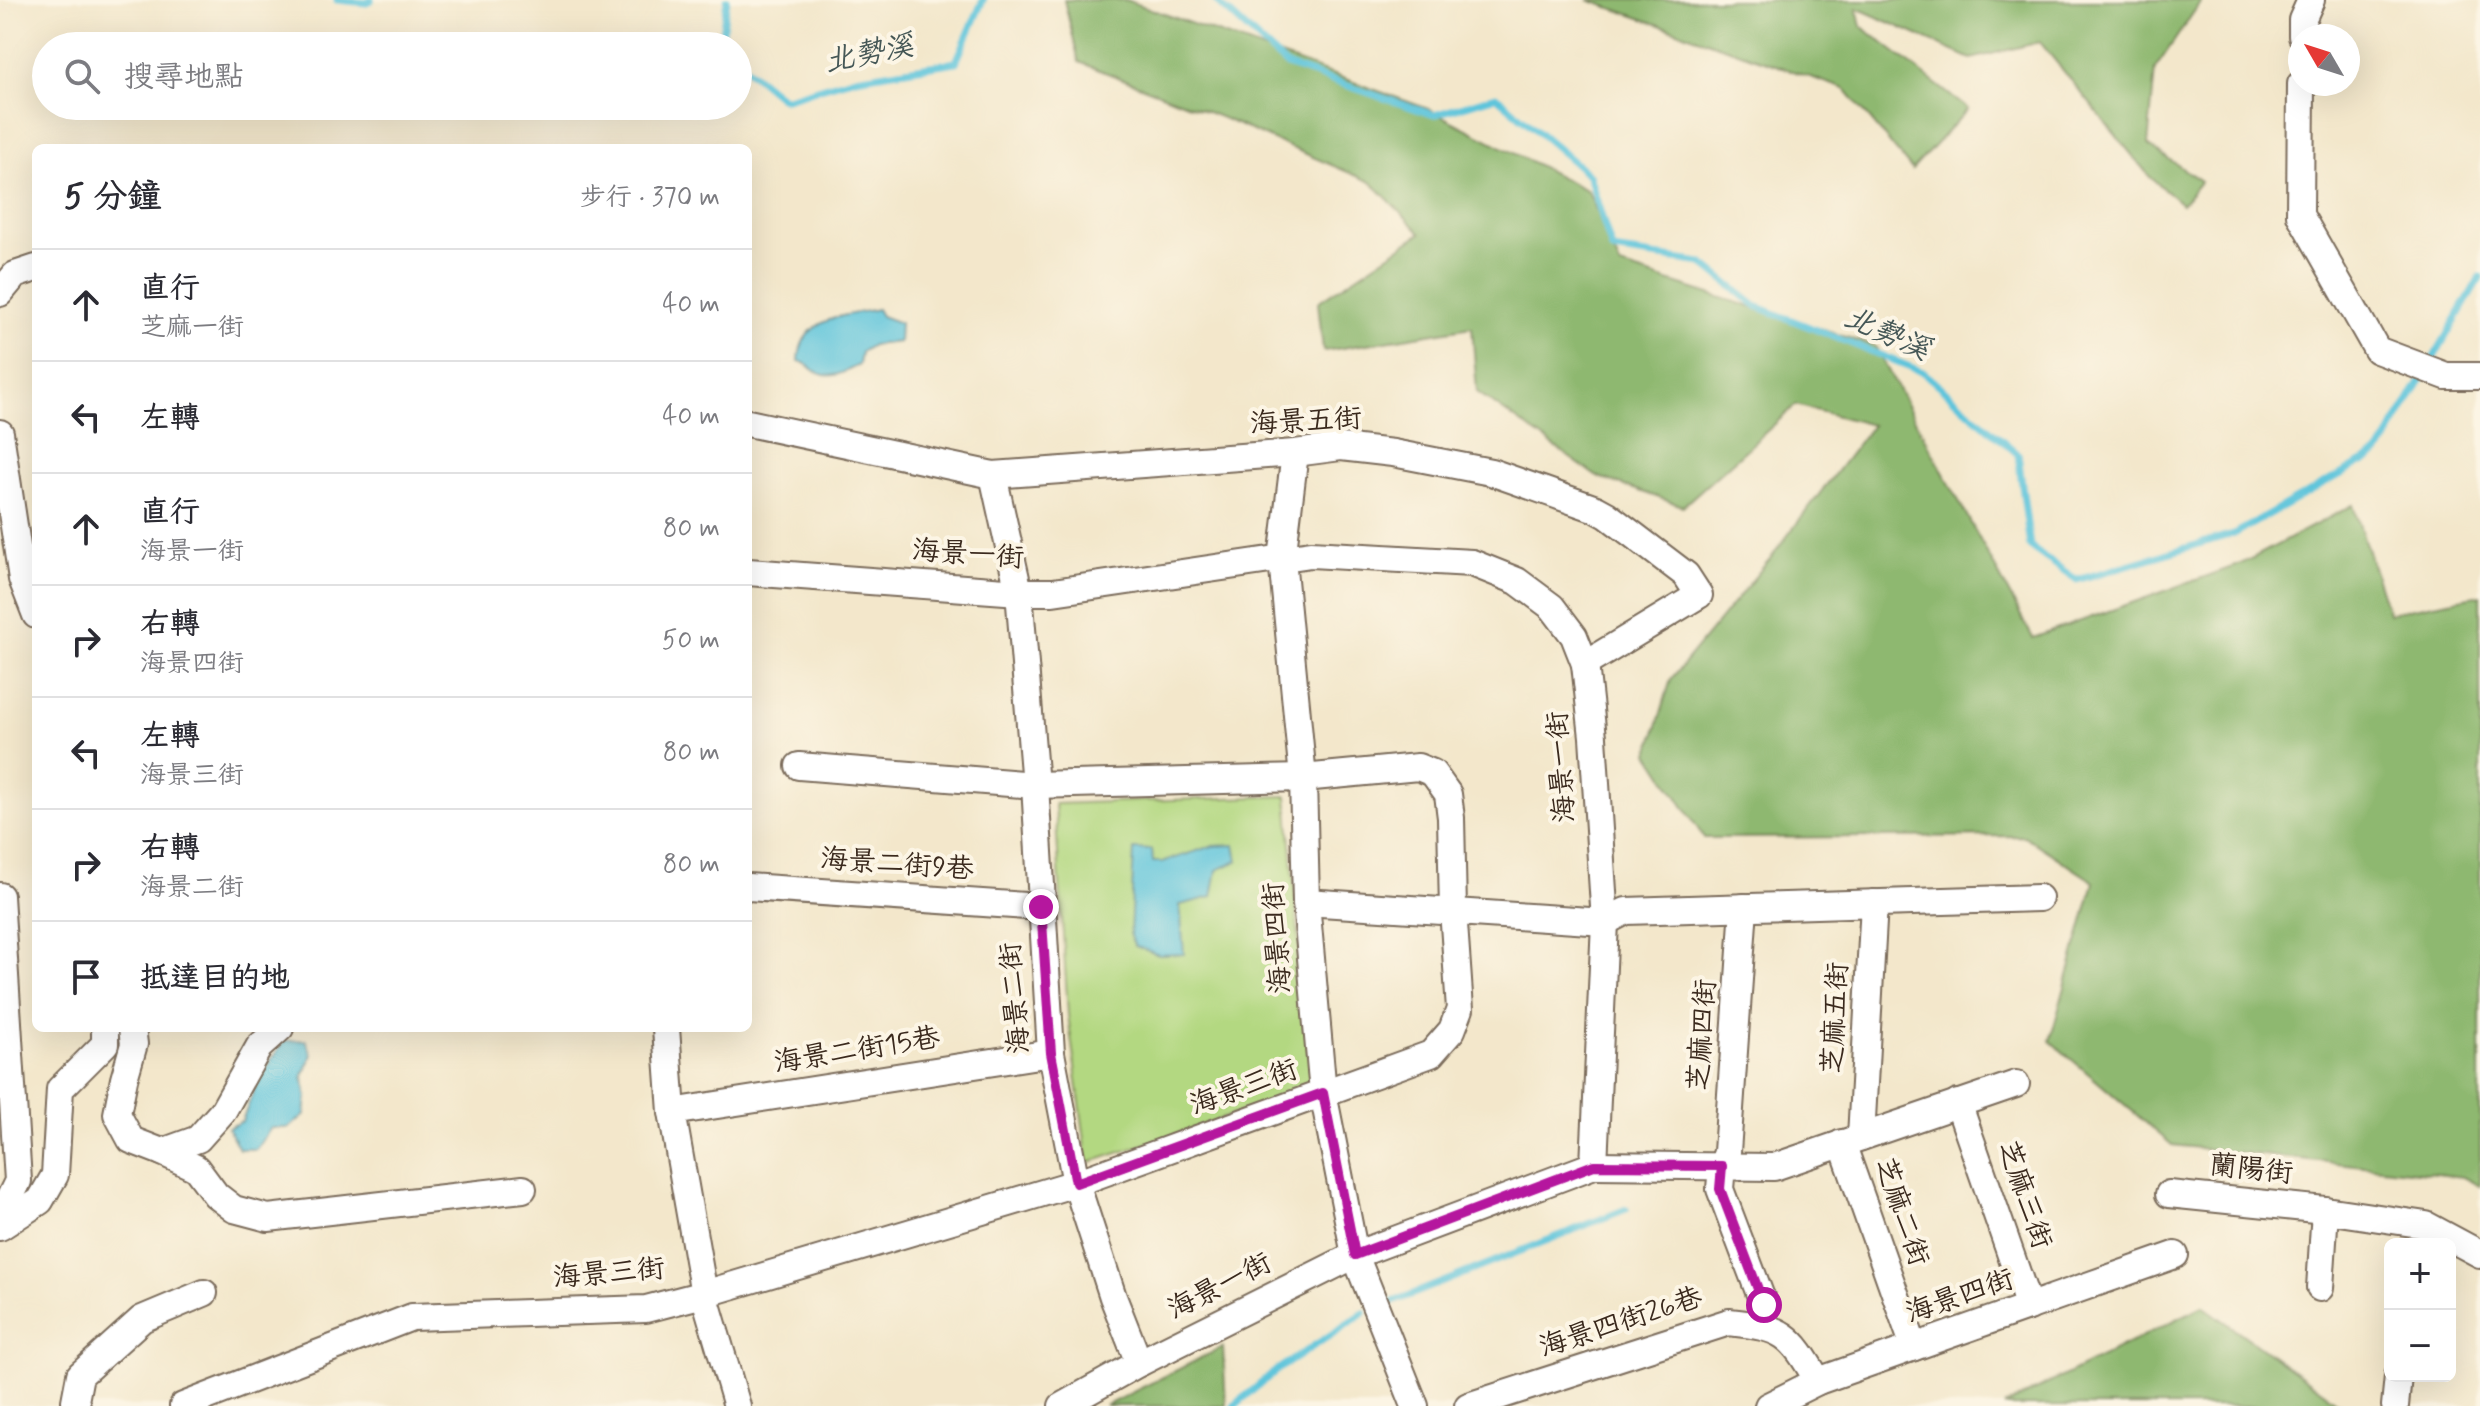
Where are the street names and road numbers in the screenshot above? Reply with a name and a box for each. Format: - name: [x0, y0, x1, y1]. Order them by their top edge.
- street label: 海景五街: [1249, 401, 1363, 443]
- street label: 海景一街: [911, 533, 1025, 577]
- street label: 海景一街: [1540, 710, 1584, 824]
- street label: 海景二街9巷: [819, 841, 976, 889]
- street label: 海景四街: [1256, 881, 1300, 995]
- street label: 海景二街: [993, 941, 1039, 1055]
- street label: 芝麻五街: [1815, 961, 1857, 1075]
- street label: 芝麻四街: [1681, 978, 1725, 1092]
- street label: 海景二街15巷: [771, 1019, 944, 1082]
- street label: 海景三街: [1185, 1051, 1303, 1125]
- street label: 芝麻三街: [1988, 1136, 2060, 1254]
- street label: 蘭陽街: [2207, 1147, 2295, 1193]
- street label: 芝麻二街: [1865, 1153, 1937, 1271]
- street label: 海景一街: [1162, 1245, 1278, 1329]
- street label: 海景三街: [552, 1251, 666, 1297]
- street label: 海景四街: [1901, 1261, 2019, 1333]
- street label: 海景四街26巷: [1535, 1279, 1708, 1367]

